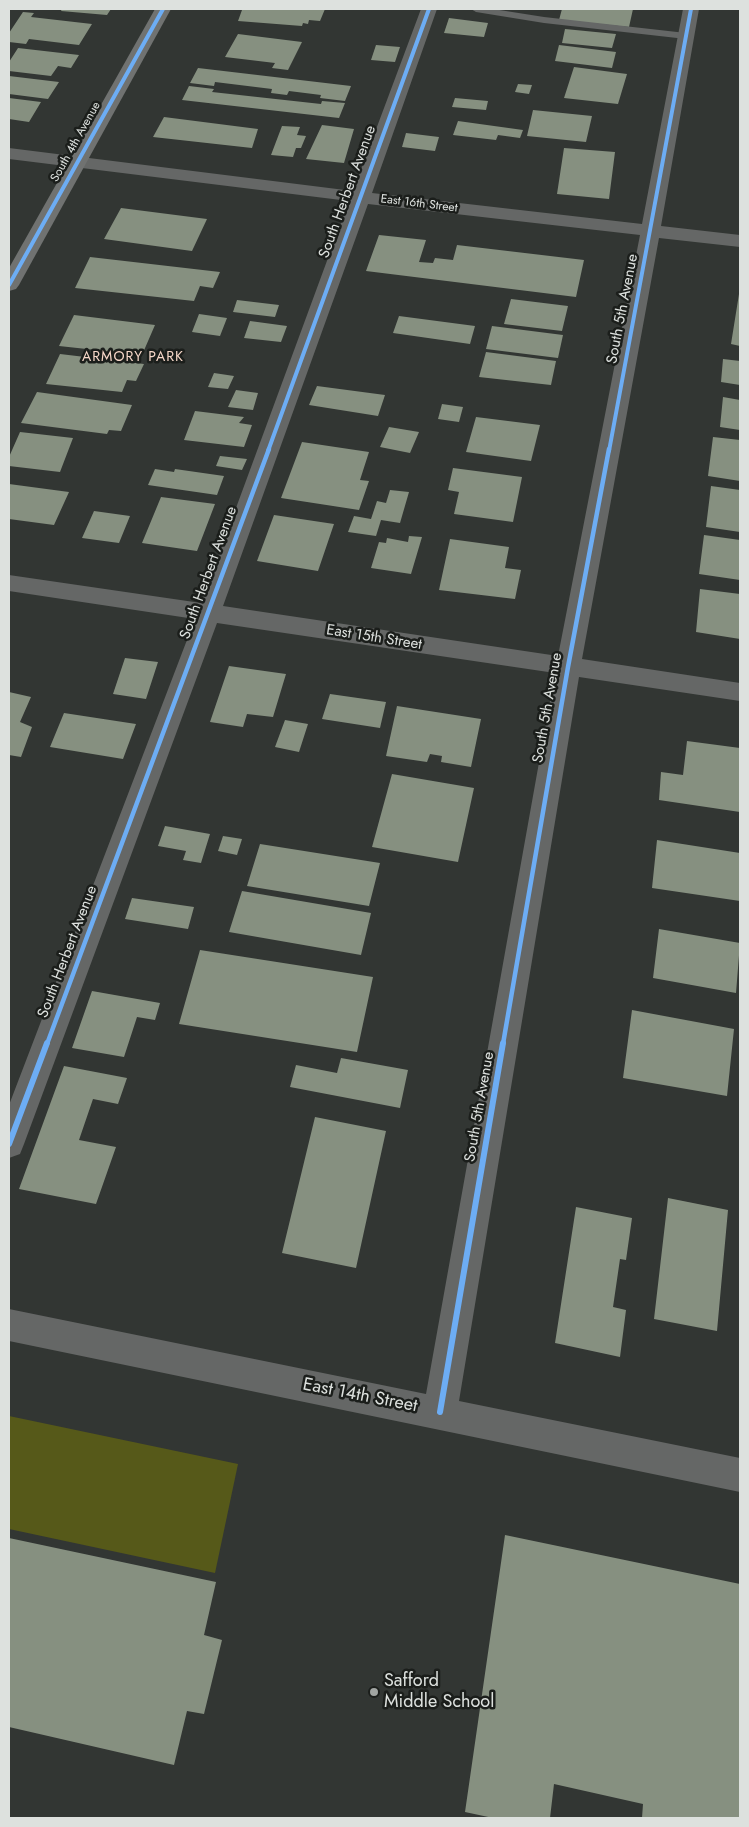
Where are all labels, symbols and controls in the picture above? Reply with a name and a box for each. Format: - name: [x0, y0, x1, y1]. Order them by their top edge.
- street label: South 4th Avenue: [48, 99, 104, 185]
- street label: South Herbert Avenue: [316, 123, 380, 261]
- street label: East 16th Street: [380, 192, 458, 216]
- street label: South 5th Avenue: [604, 253, 642, 365]
- district label: ARMORY PARK: [81, 350, 185, 366]
- street label: South Herbert Avenue: [177, 504, 241, 642]
- street label: East 15th Street: [325, 622, 423, 654]
- street label: South 5th Avenue: [529, 652, 567, 764]
- street label: South Herbert Avenue: [34, 883, 102, 1021]
- street label: South 5th Avenue: [461, 1051, 499, 1163]
- street label: East 14th Street: [301, 1374, 419, 1418]
- place label: Safford Middle School: [384, 1671, 494, 1714]
- marker: Safford Middle School: [368, 1686, 380, 1698]

